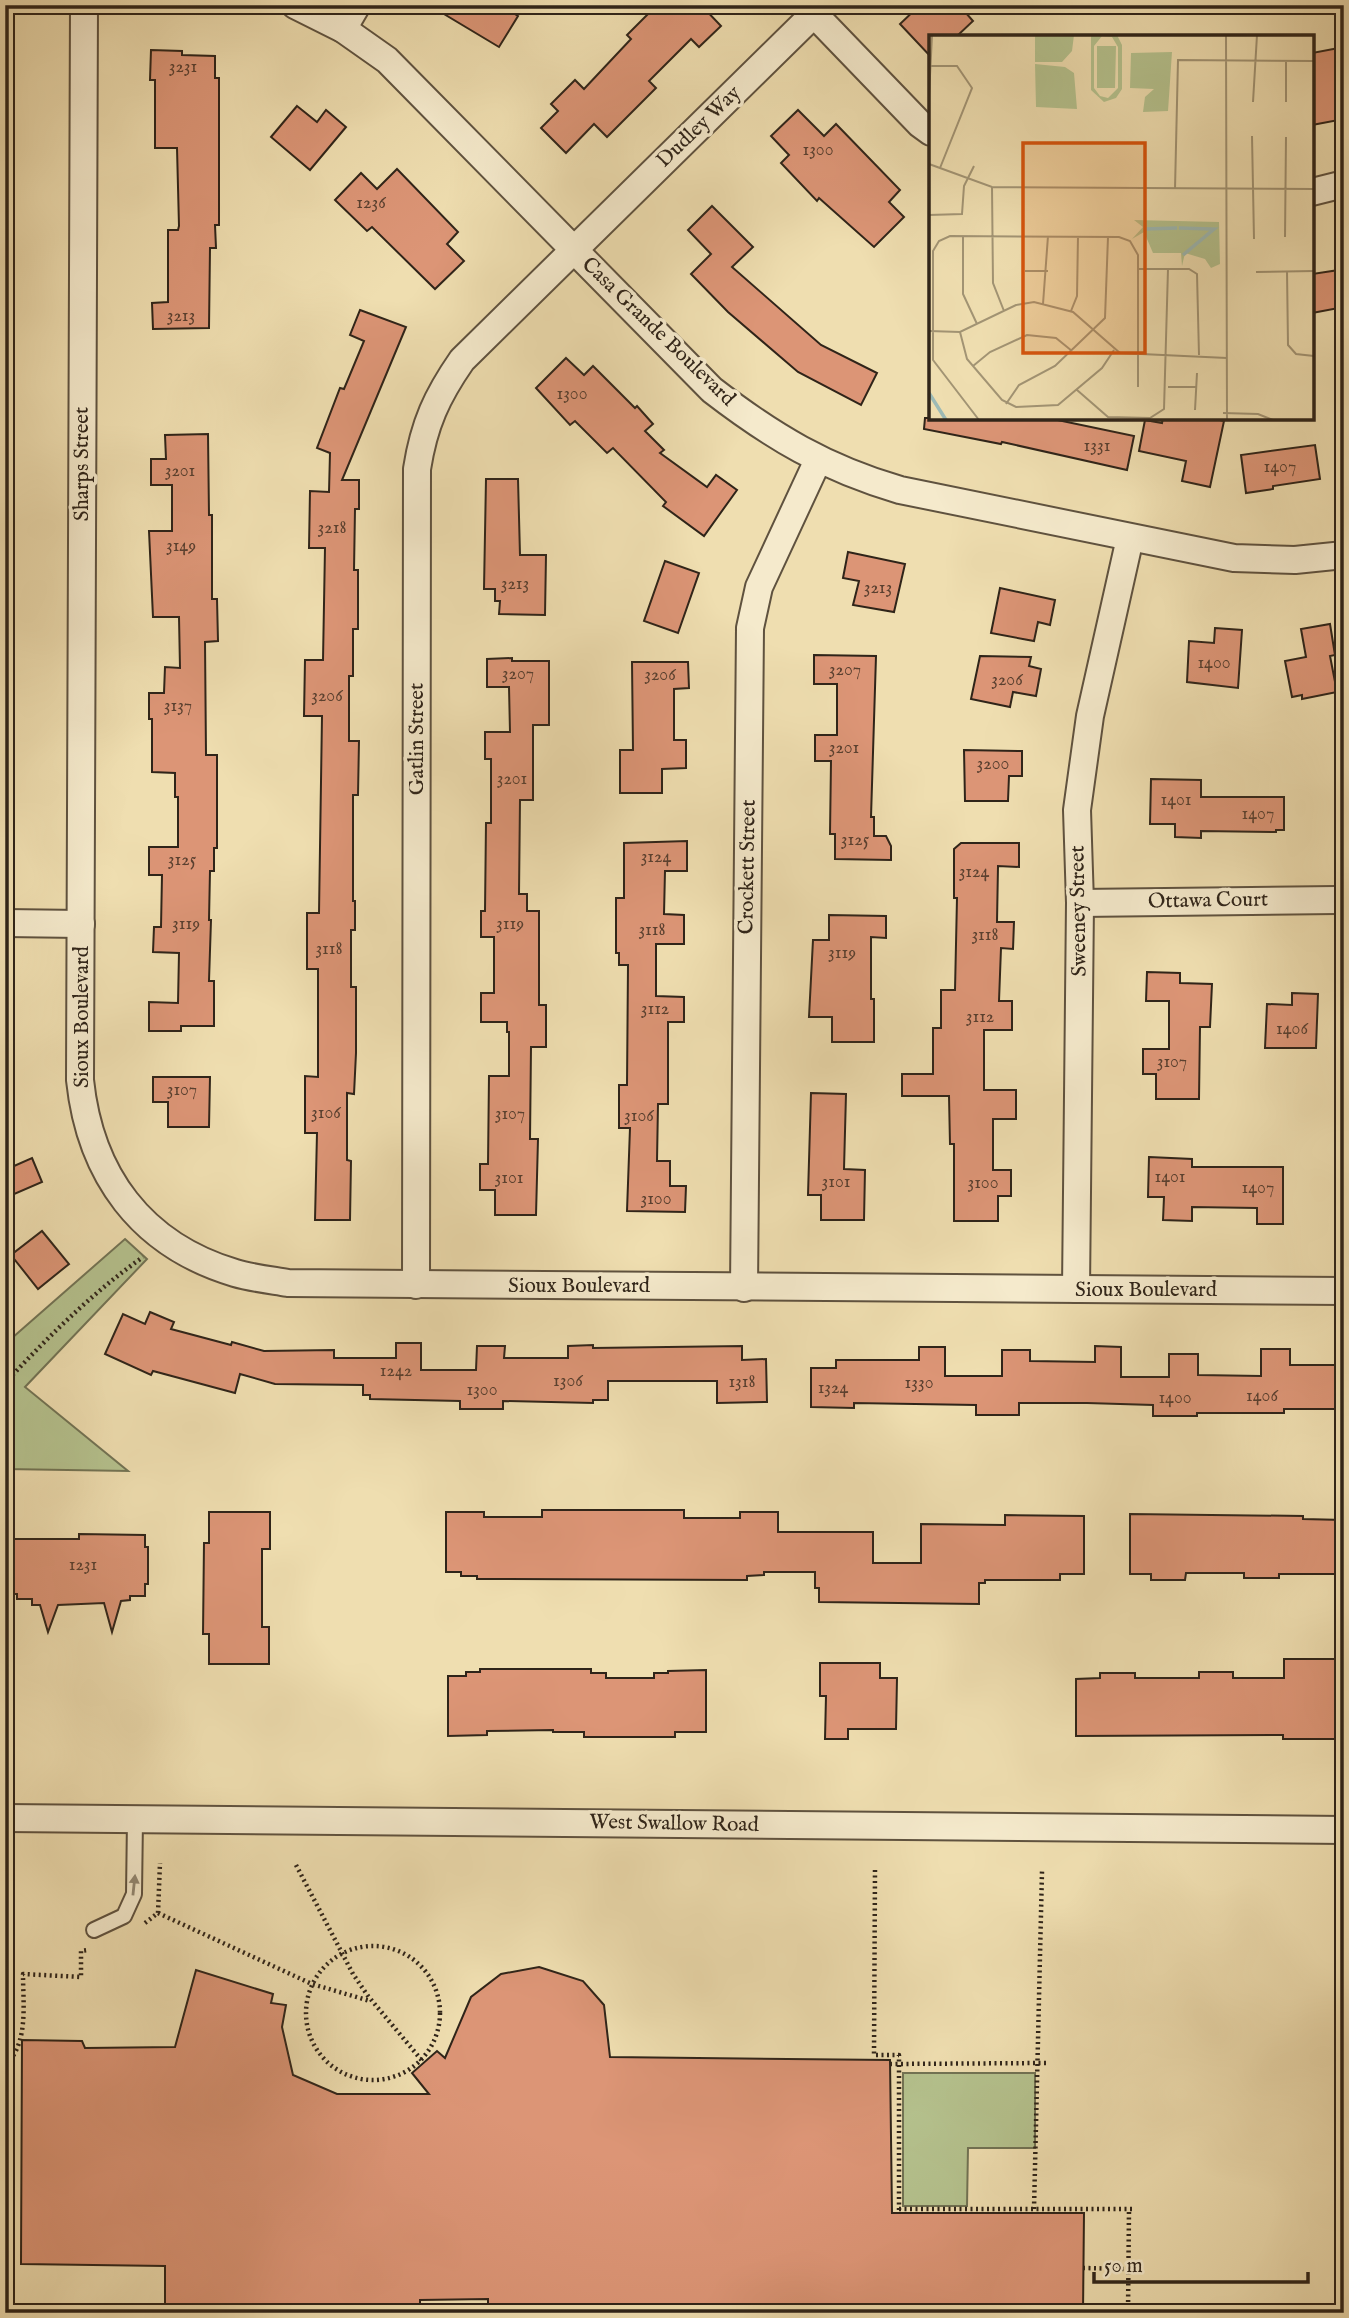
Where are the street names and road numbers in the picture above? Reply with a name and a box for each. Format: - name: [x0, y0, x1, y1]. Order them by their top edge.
- street label: Dudley Way: [651, 80, 747, 174]
- street label: Casa Grande Boulevard: [575, 252, 741, 413]
- street label: Sharps Street: [69, 407, 96, 521]
- street label: Gatlin Street: [404, 683, 431, 795]
- street label: Crockett Street: [733, 799, 763, 935]
- street label: Sweeney Street: [1064, 845, 1094, 977]
- street label: Ottawa Court: [1148, 886, 1268, 916]
- street label: Sioux Boulevard: [69, 945, 96, 1088]
- street label: Sioux Boulevard: [508, 1273, 651, 1300]
- street label: Sioux Boulevard: [1075, 1277, 1218, 1304]
- street label: West Swallow Road: [589, 1809, 760, 1839]

